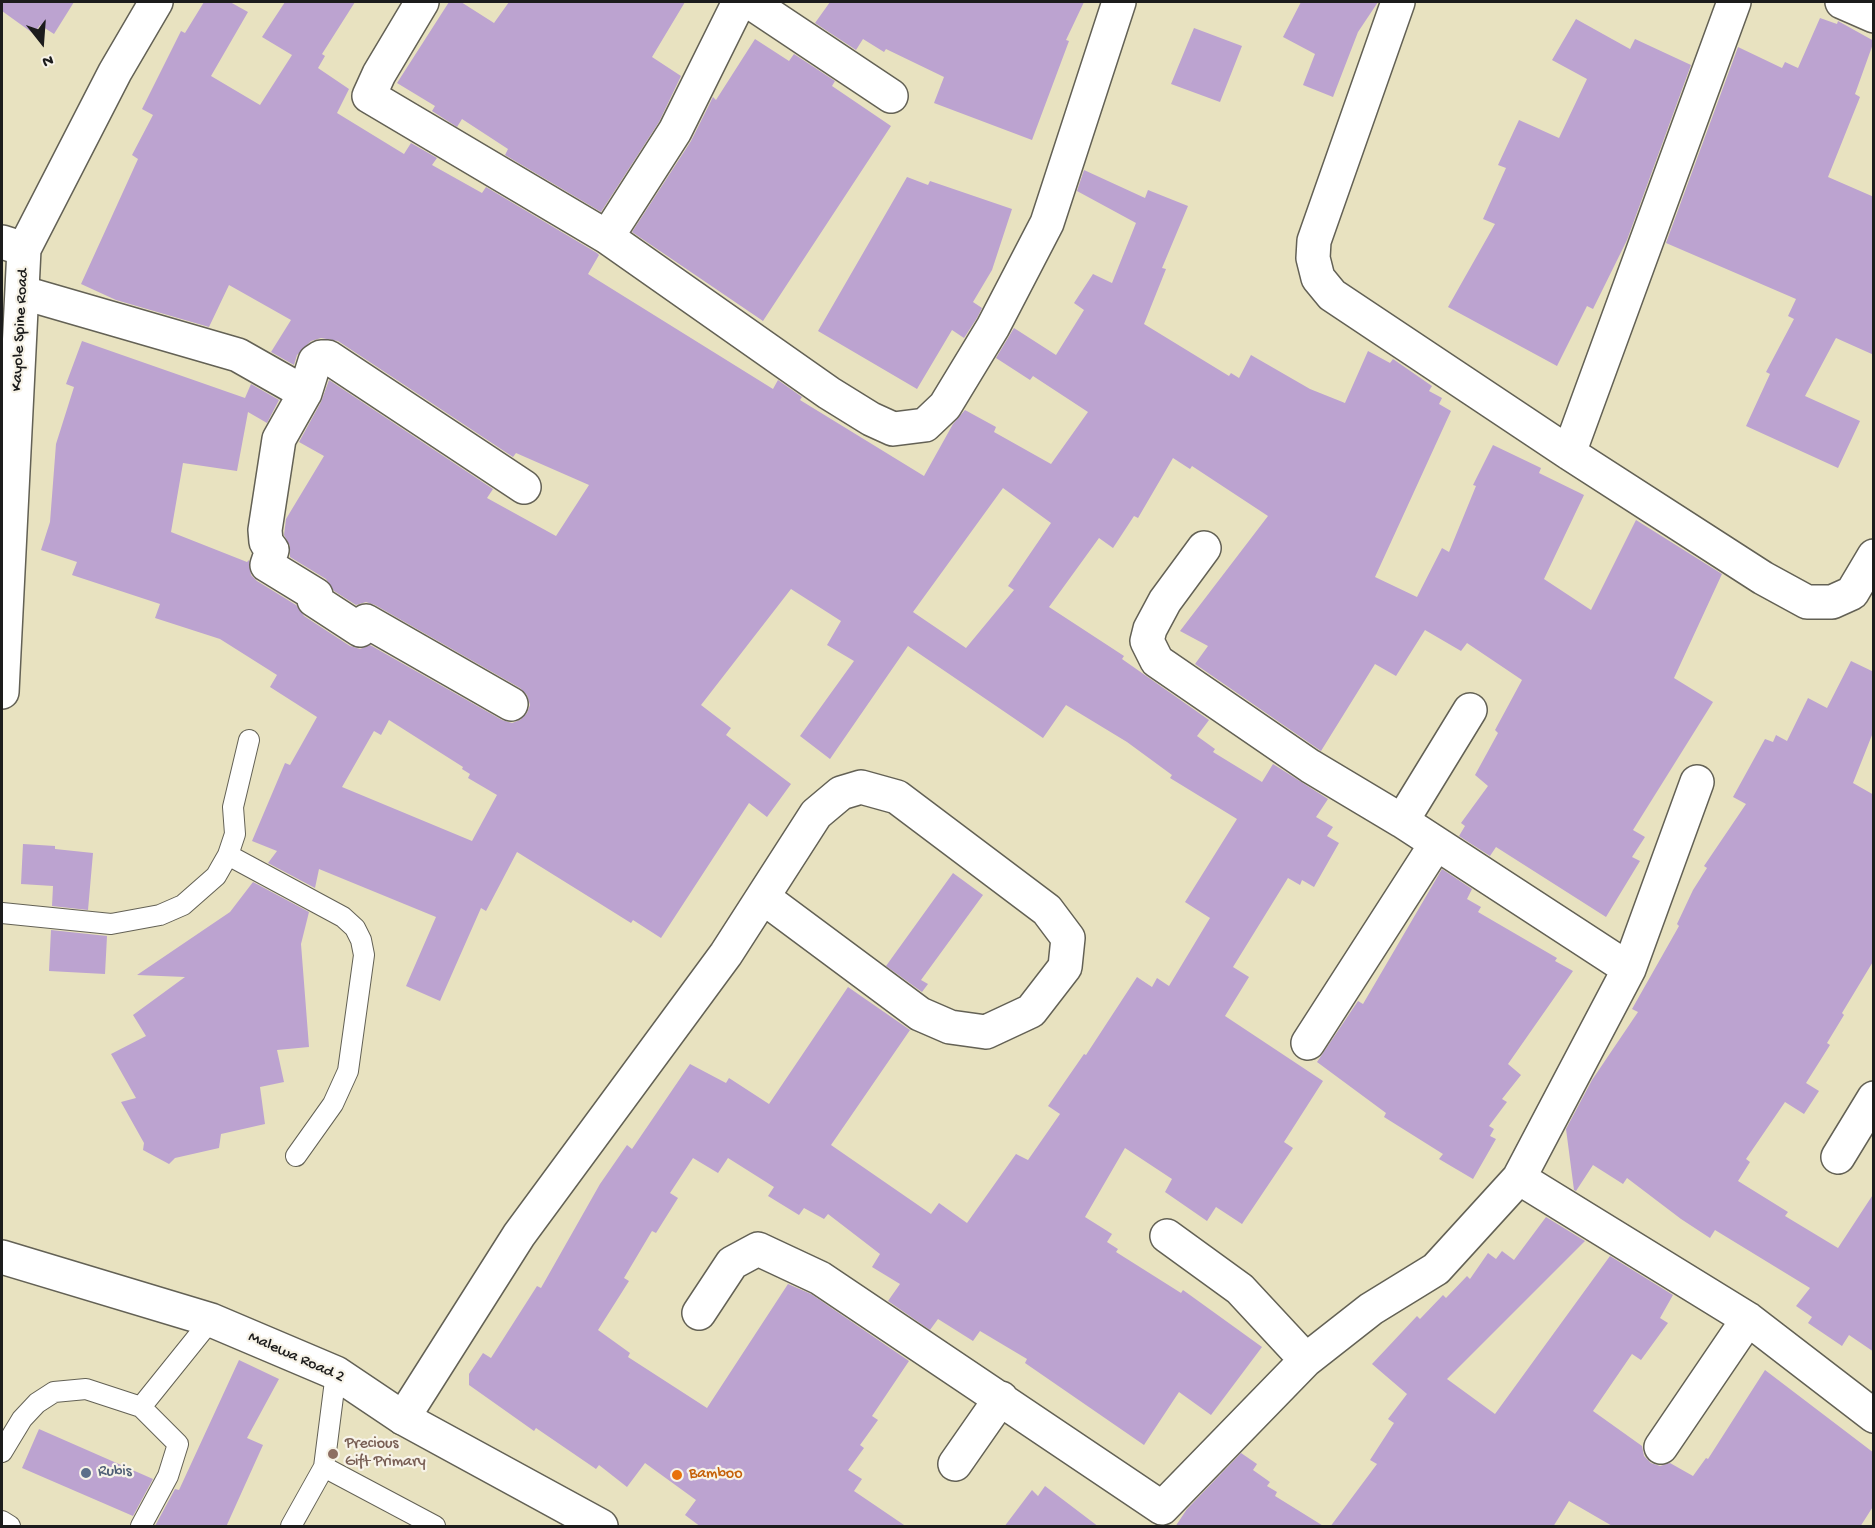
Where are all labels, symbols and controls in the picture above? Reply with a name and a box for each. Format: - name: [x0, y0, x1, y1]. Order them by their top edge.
- north arrow: [12, 12, 72, 72]
- text: N: [40, 49, 55, 70]
- street label: Kayole Spine Road: [8, 268, 34, 392]
- street label: Malewa Road 2: [245, 1328, 347, 1388]
- place label: Precious Gift Primary: [345, 1435, 426, 1473]
- marker: Precious Gift Primary: [326, 1447, 340, 1461]
- place label: Rubis: [98, 1463, 132, 1483]
- place label: Bamboo: [689, 1465, 742, 1485]
- marker: Rubis: [79, 1466, 93, 1480]
- marker: Bamboo: [670, 1468, 684, 1482]

